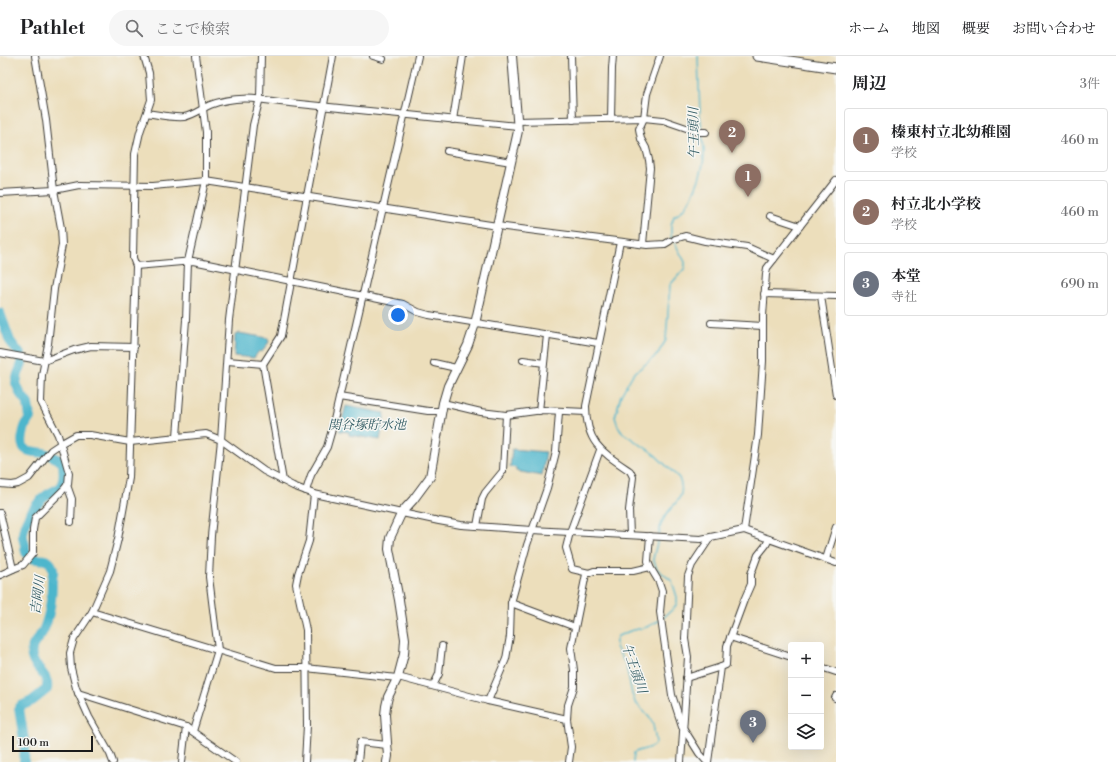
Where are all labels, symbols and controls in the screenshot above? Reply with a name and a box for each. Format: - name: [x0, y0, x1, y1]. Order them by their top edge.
- search box: [109, 10, 389, 46]
- text: Pathlet: [20, 16, 85, 40]
- icon: search: [123, 17, 145, 39]
- text: ここで検索: [155, 20, 230, 39]
- text: ホーム: [848, 20, 890, 38]
- text: 地図: [912, 20, 940, 38]
- text: 概要: [962, 20, 990, 38]
- text: お問い合わせ: [1012, 20, 1096, 38]
- text: 周辺: [852, 73, 886, 95]
- text: 3件: [1080, 76, 1100, 92]
- water label: 午王頭川: [686, 105, 702, 159]
- pin: 2: [719, 120, 745, 153]
- text: 榛東村立北幼稚園: [891, 123, 1011, 142]
- text: 1: [863, 132, 869, 148]
- text: 460 m: [1061, 132, 1099, 148]
- text: 学校: [891, 145, 917, 161]
- pin: 1: [735, 164, 761, 197]
- text: 村立北小学校: [891, 195, 981, 214]
- text: 2: [862, 204, 870, 220]
- text: 460 m: [1061, 204, 1099, 220]
- text: 学校: [891, 217, 917, 233]
- text: 本堂: [891, 267, 921, 286]
- text: 3: [862, 276, 870, 292]
- text: 690 m: [1061, 276, 1099, 292]
- text: 寺社: [891, 289, 917, 305]
- your location: [388, 305, 408, 325]
- water label: 関谷塚貯水池: [328, 417, 408, 433]
- water label: 吉岡川: [27, 573, 49, 616]
- water label: 午王頭川: [618, 641, 651, 697]
- map controls: [788, 642, 824, 750]
- button: +: [788, 642, 824, 678]
- button: −: [788, 678, 824, 714]
- pin: 3: [740, 710, 766, 743]
- button: layers: [788, 714, 824, 750]
- scale bar: [12, 734, 93, 753]
- text: 100 m: [18, 736, 49, 750]

